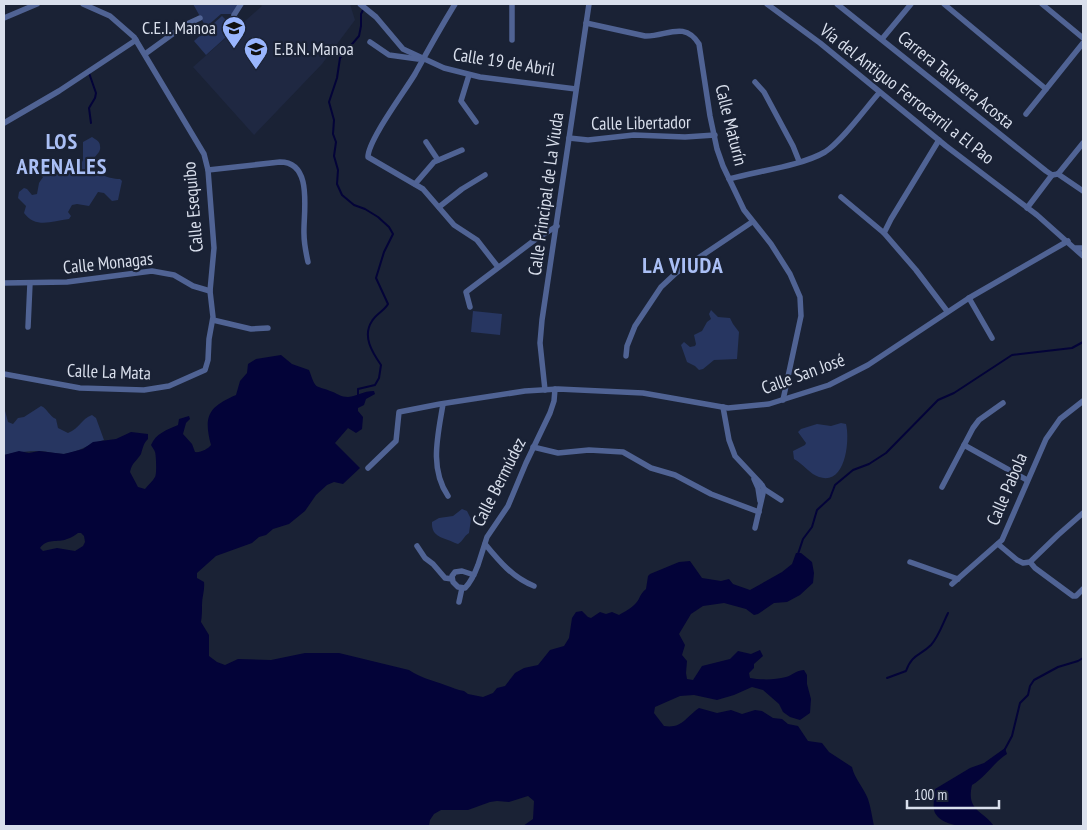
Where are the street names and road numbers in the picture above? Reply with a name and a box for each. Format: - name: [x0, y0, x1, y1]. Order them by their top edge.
- street label: Vía del Antiguo Ferrocarril a El Pao: [815, 18, 999, 169]
- street label: Carrera Talavera Acosta: [893, 26, 1019, 134]
- street label: Calle 19 de Abril: [452, 42, 557, 81]
- street label: Calle Maturín: [710, 82, 753, 168]
- street label: Calle Libertador: [591, 110, 691, 135]
- street label: Calle Principal de La Viuda: [523, 111, 568, 277]
- street label: Calle Esequibo: [177, 160, 208, 253]
- street label: Calle Monagas: [62, 246, 154, 279]
- street label: Calle San José: [758, 348, 848, 399]
- street label: Calle La Mata: [67, 359, 151, 384]
- street label: Calle Bermúdez: [466, 433, 531, 530]
- street label: Calle Pabola: [981, 449, 1032, 529]

